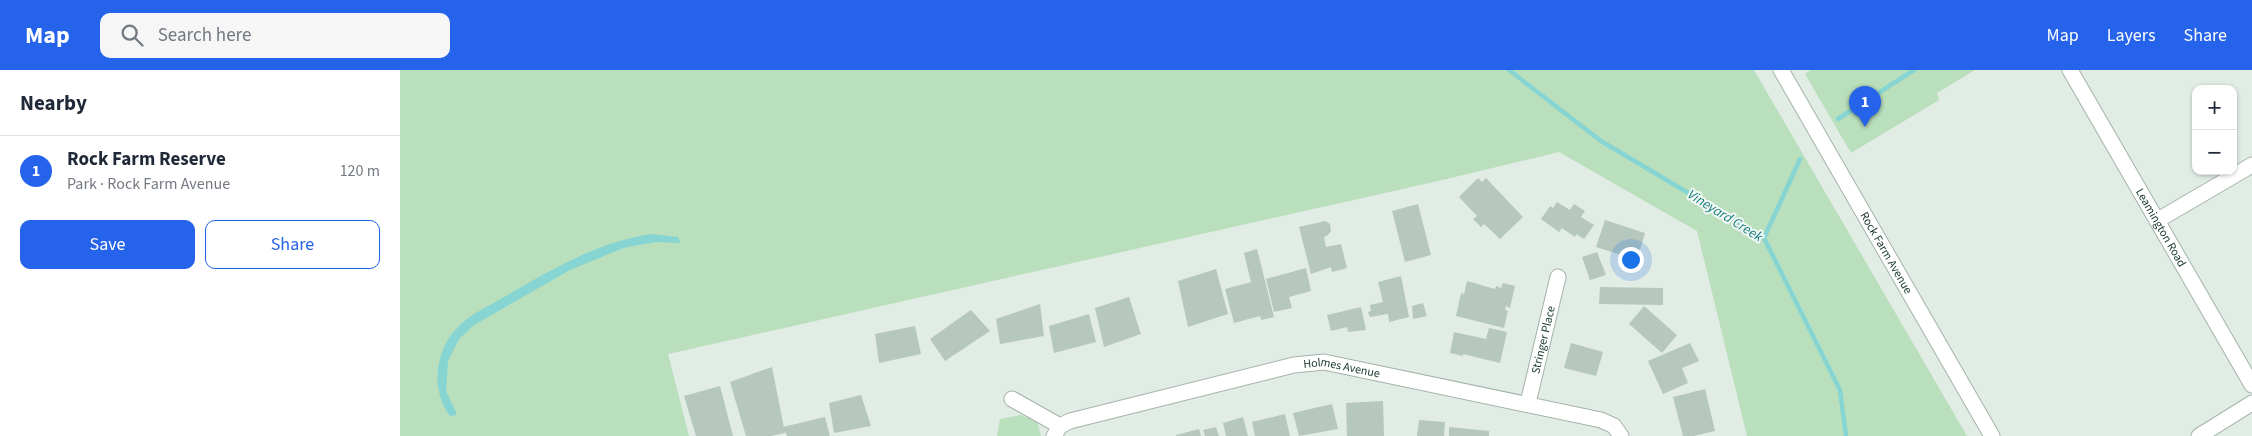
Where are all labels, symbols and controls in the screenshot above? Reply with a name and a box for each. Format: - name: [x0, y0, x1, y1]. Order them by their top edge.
- search box: [100, 13, 450, 58]
- text: Map: [25, 18, 70, 53]
- icon: search: [118, 21, 146, 49]
- text: Search here: [158, 22, 251, 49]
- text: Map: [2047, 23, 2079, 48]
- text: Layers: [2107, 23, 2156, 48]
- text: Share: [2184, 23, 2227, 48]
- map controls: [2192, 85, 2237, 175]
- button: +: [2192, 85, 2237, 130]
- pin: 1: [1849, 86, 1881, 127]
- text: Nearby: [20, 88, 87, 118]
- button: −: [2192, 130, 2237, 175]
- text: Rock Farm Reserve: [67, 146, 226, 173]
- text: 1: [32, 160, 40, 182]
- text: 120 m: [340, 160, 380, 182]
- text: Park · Rock Farm Avenue: [67, 173, 230, 195]
- water label: Vineyard Creek: [1684, 185, 1767, 247]
- street label: Leamington Road: [2132, 185, 2191, 270]
- street label: Rock Farm Avenue: [1856, 209, 1917, 297]
- button: Save: [20, 220, 195, 269]
- button: Share: [205, 220, 380, 269]
- your location: [1618, 247, 1644, 273]
- street label: Stringer Place: [1527, 304, 1559, 375]
- street label: Holmes Avenue: [1302, 353, 1382, 382]

